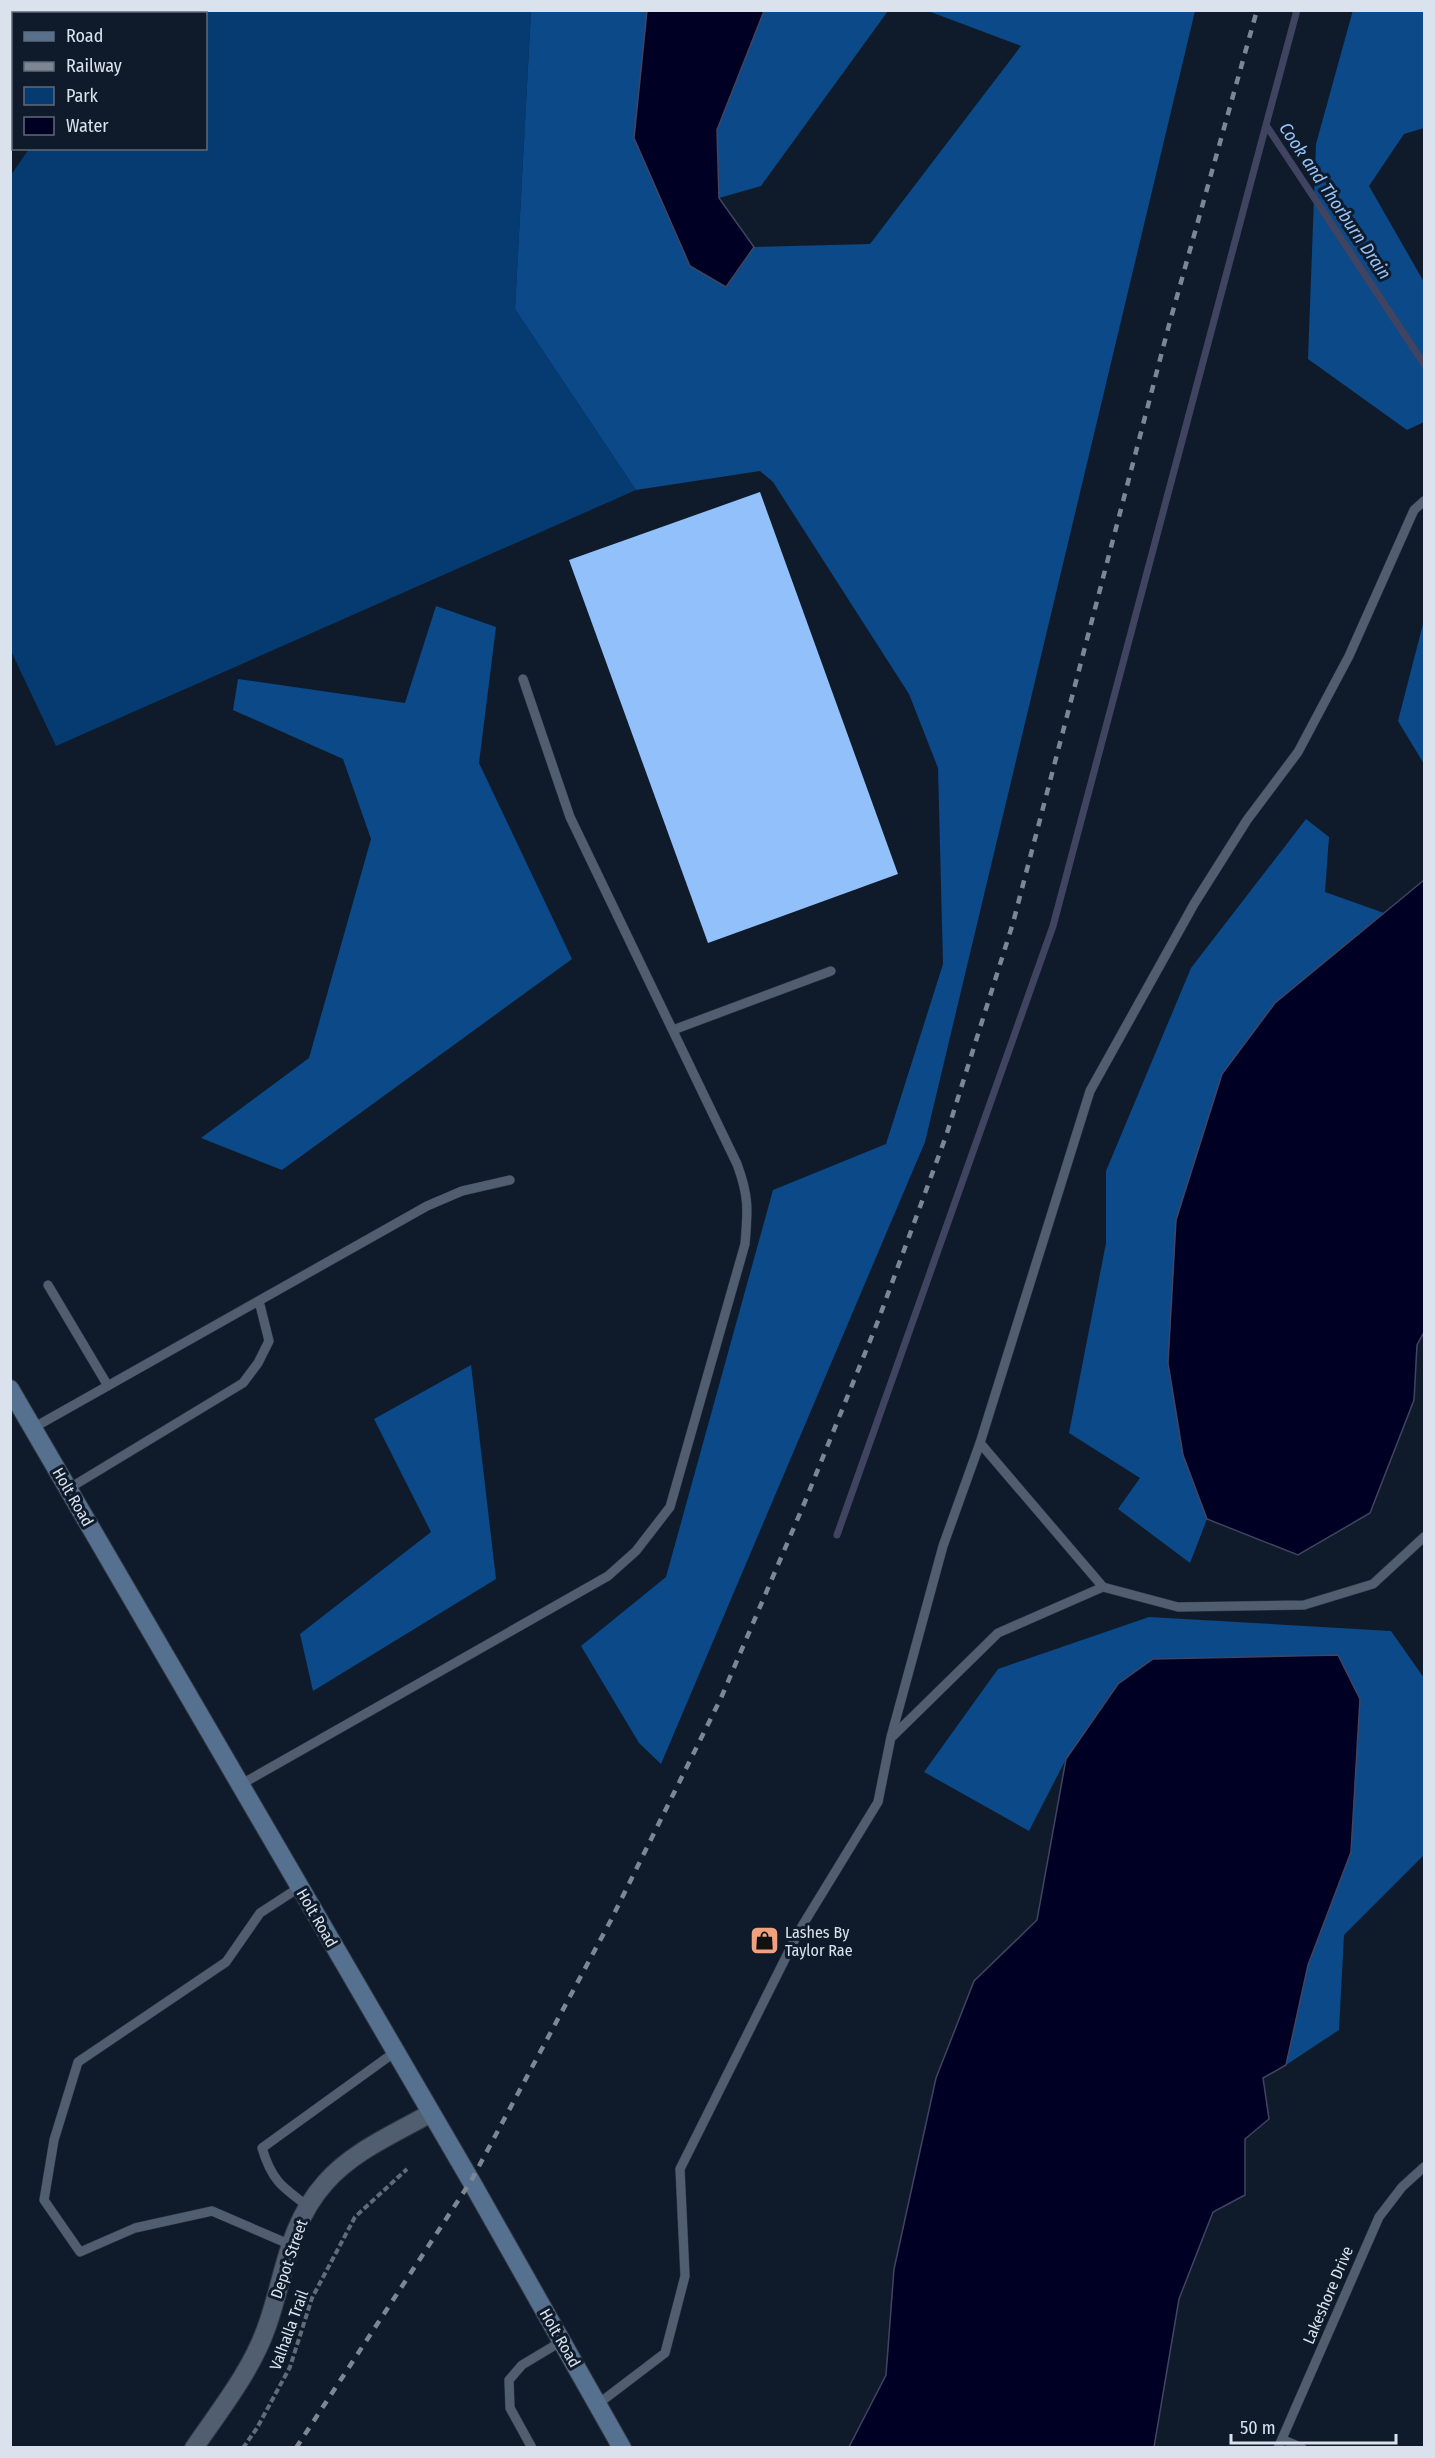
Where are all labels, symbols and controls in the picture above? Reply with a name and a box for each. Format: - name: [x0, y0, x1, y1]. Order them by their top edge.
- legend: [12, 12, 207, 150]
- text: Road: [66, 25, 103, 47]
- text: Railway: [66, 55, 122, 77]
- text: Park: [66, 85, 99, 107]
- text: Water: [66, 115, 109, 137]
- water label: Cook and Thorburn Drain: [1274, 118, 1396, 284]
- street label: Holt Road: [49, 1464, 97, 1530]
- street label: Holt Road: [293, 1885, 341, 1951]
- place label: Lashes By Taylor Rae: [785, 1923, 853, 1960]
- shop icon: Lashes By Taylor Rae: [748, 1925, 780, 1957]
- street label: Depot Street: [267, 2216, 312, 2301]
- street label: Lakeshore Drive: [1299, 2243, 1357, 2347]
- street label: Valhalla Trail: [266, 2287, 312, 2373]
- street label: Holt Road: [536, 2305, 584, 2371]
- scale bar: [1231, 2407, 1396, 2445]
- text: 50 m: [1240, 2417, 1276, 2439]

